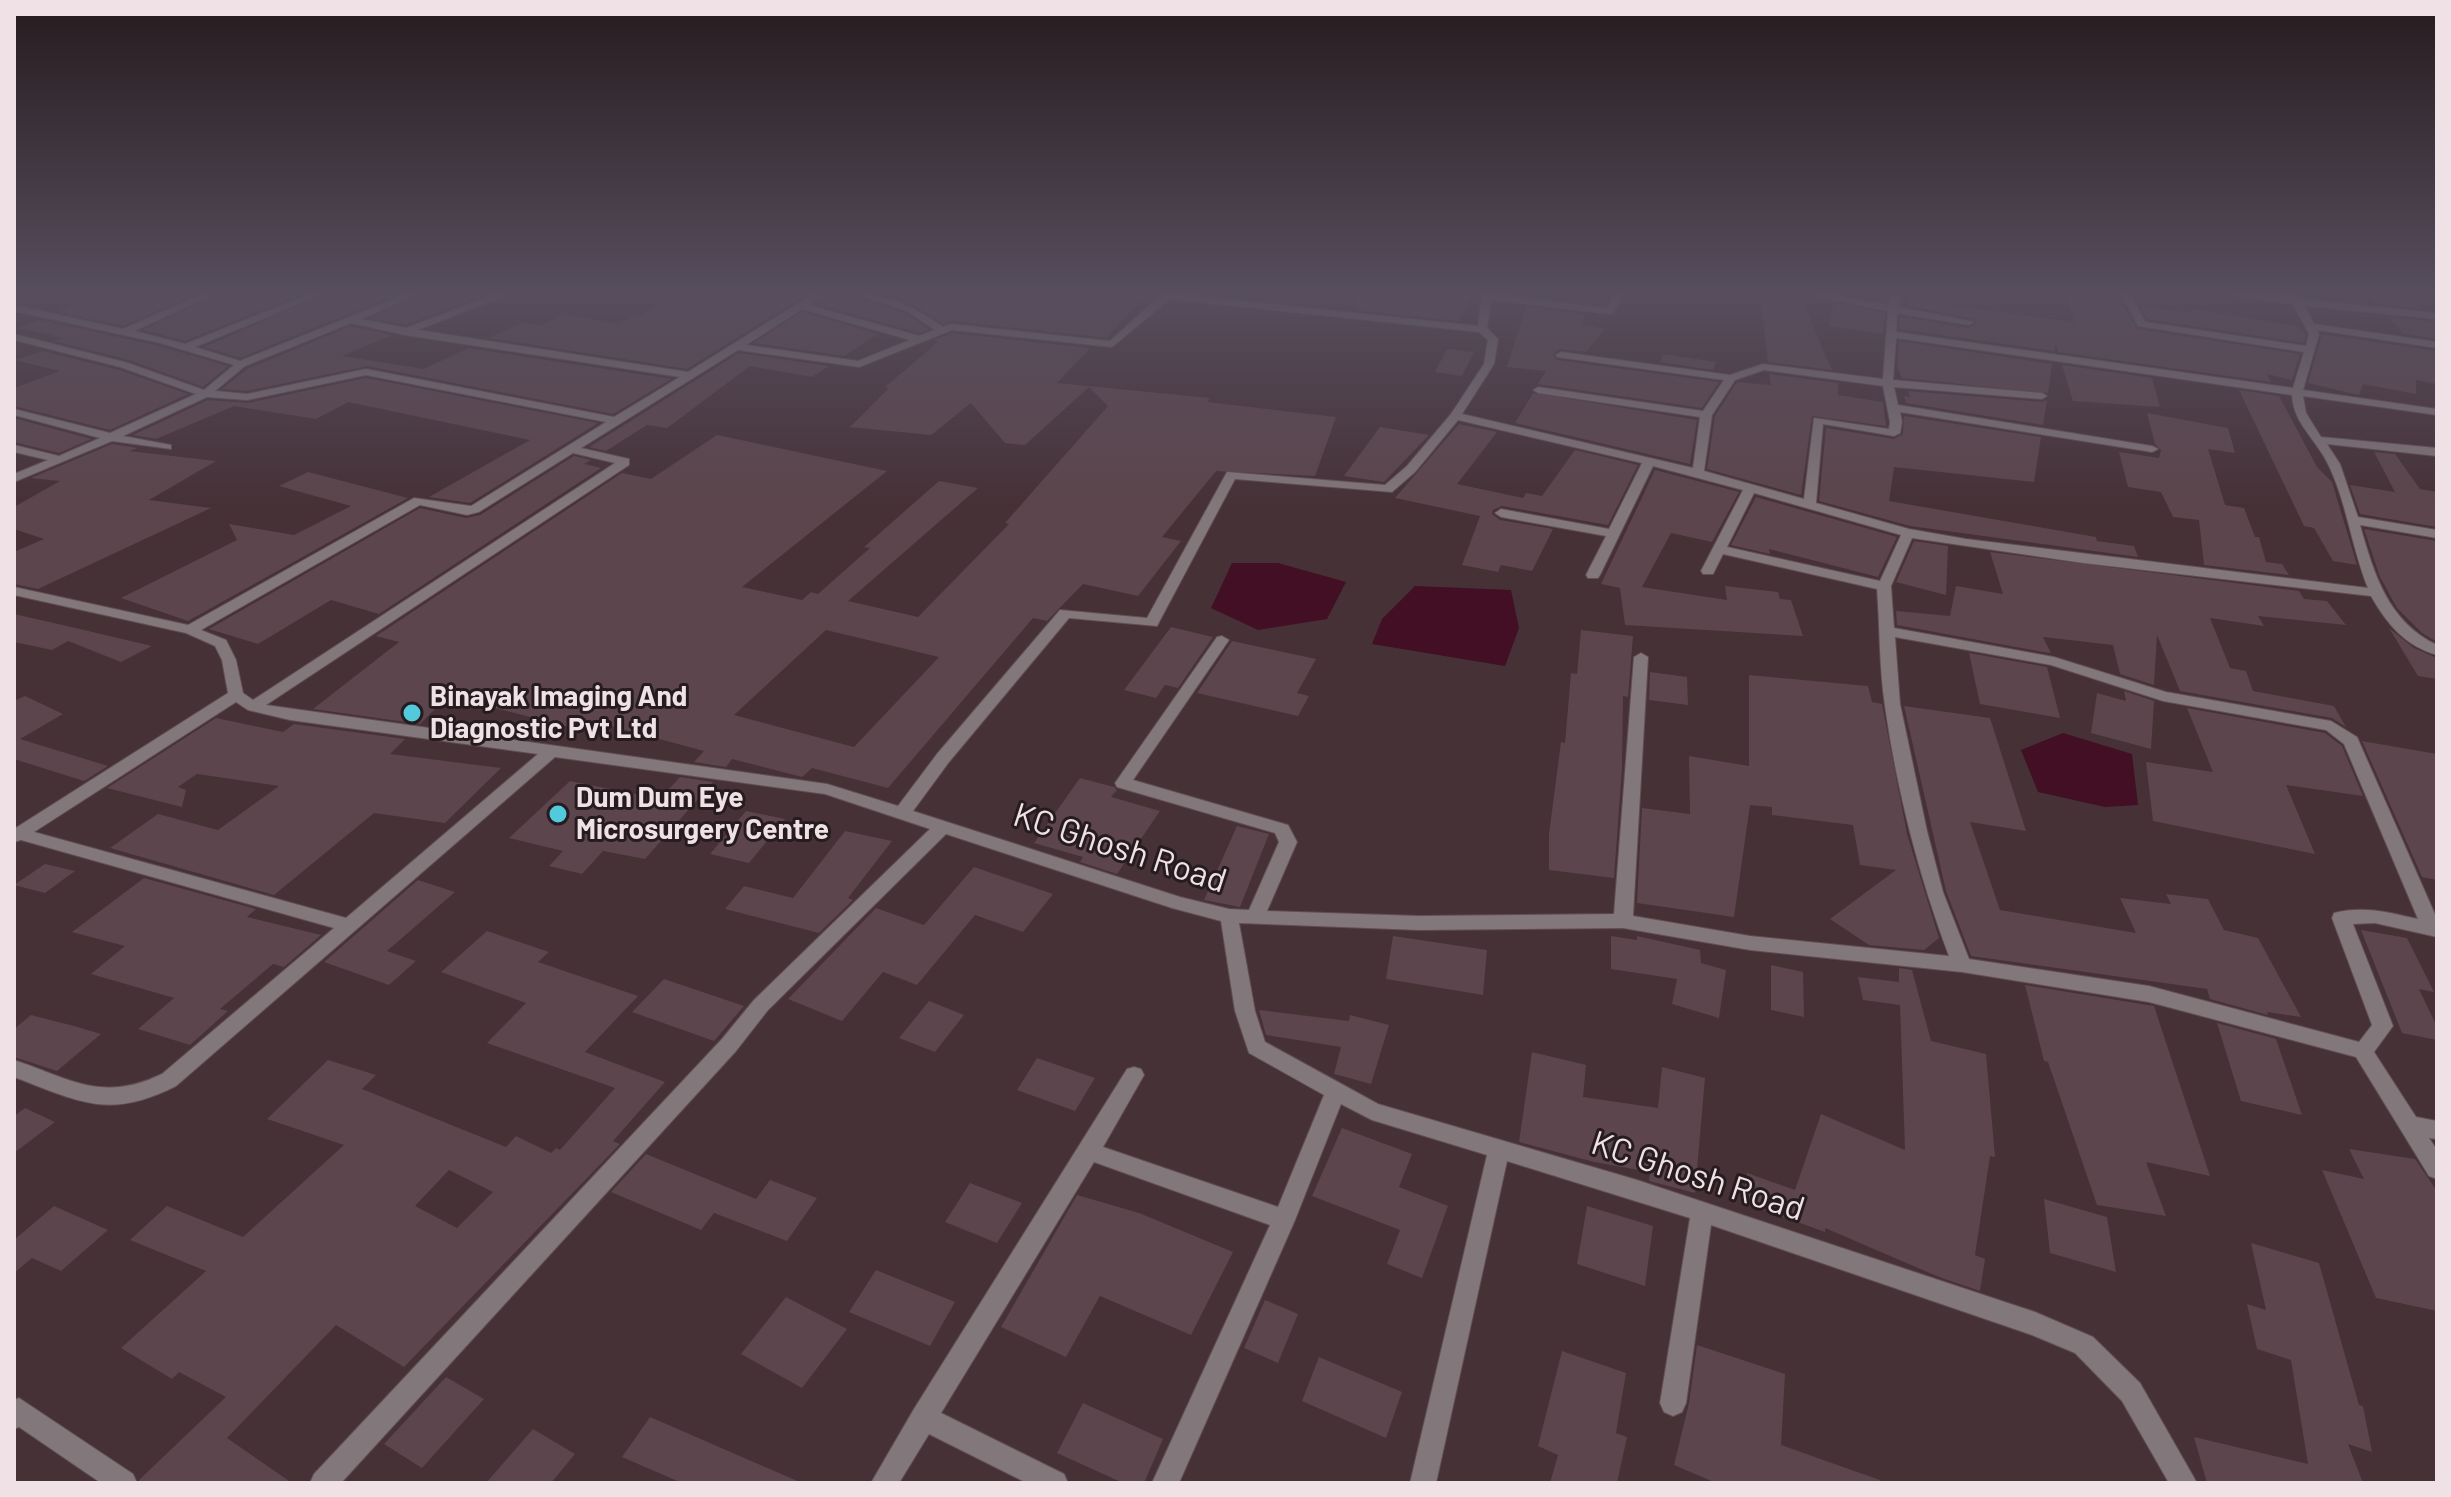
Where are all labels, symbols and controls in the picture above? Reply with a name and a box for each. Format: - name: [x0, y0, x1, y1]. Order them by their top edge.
- place label: Binayak Imaging And Diagnostic Pvt Ltd: [430, 680, 687, 746]
- marker: Binayak Imaging And Diagnostic Pvt Ltd: [401, 702, 423, 724]
- place label: Dum Dum Eye Microsurgery Centre: [576, 781, 829, 847]
- street label: KC Ghosh Road: [1008, 794, 1232, 902]
- marker: Dum Dum Eye Microsurgery Centre: [547, 803, 569, 825]
- street label: KC Ghosh Road: [1586, 1122, 1810, 1230]

